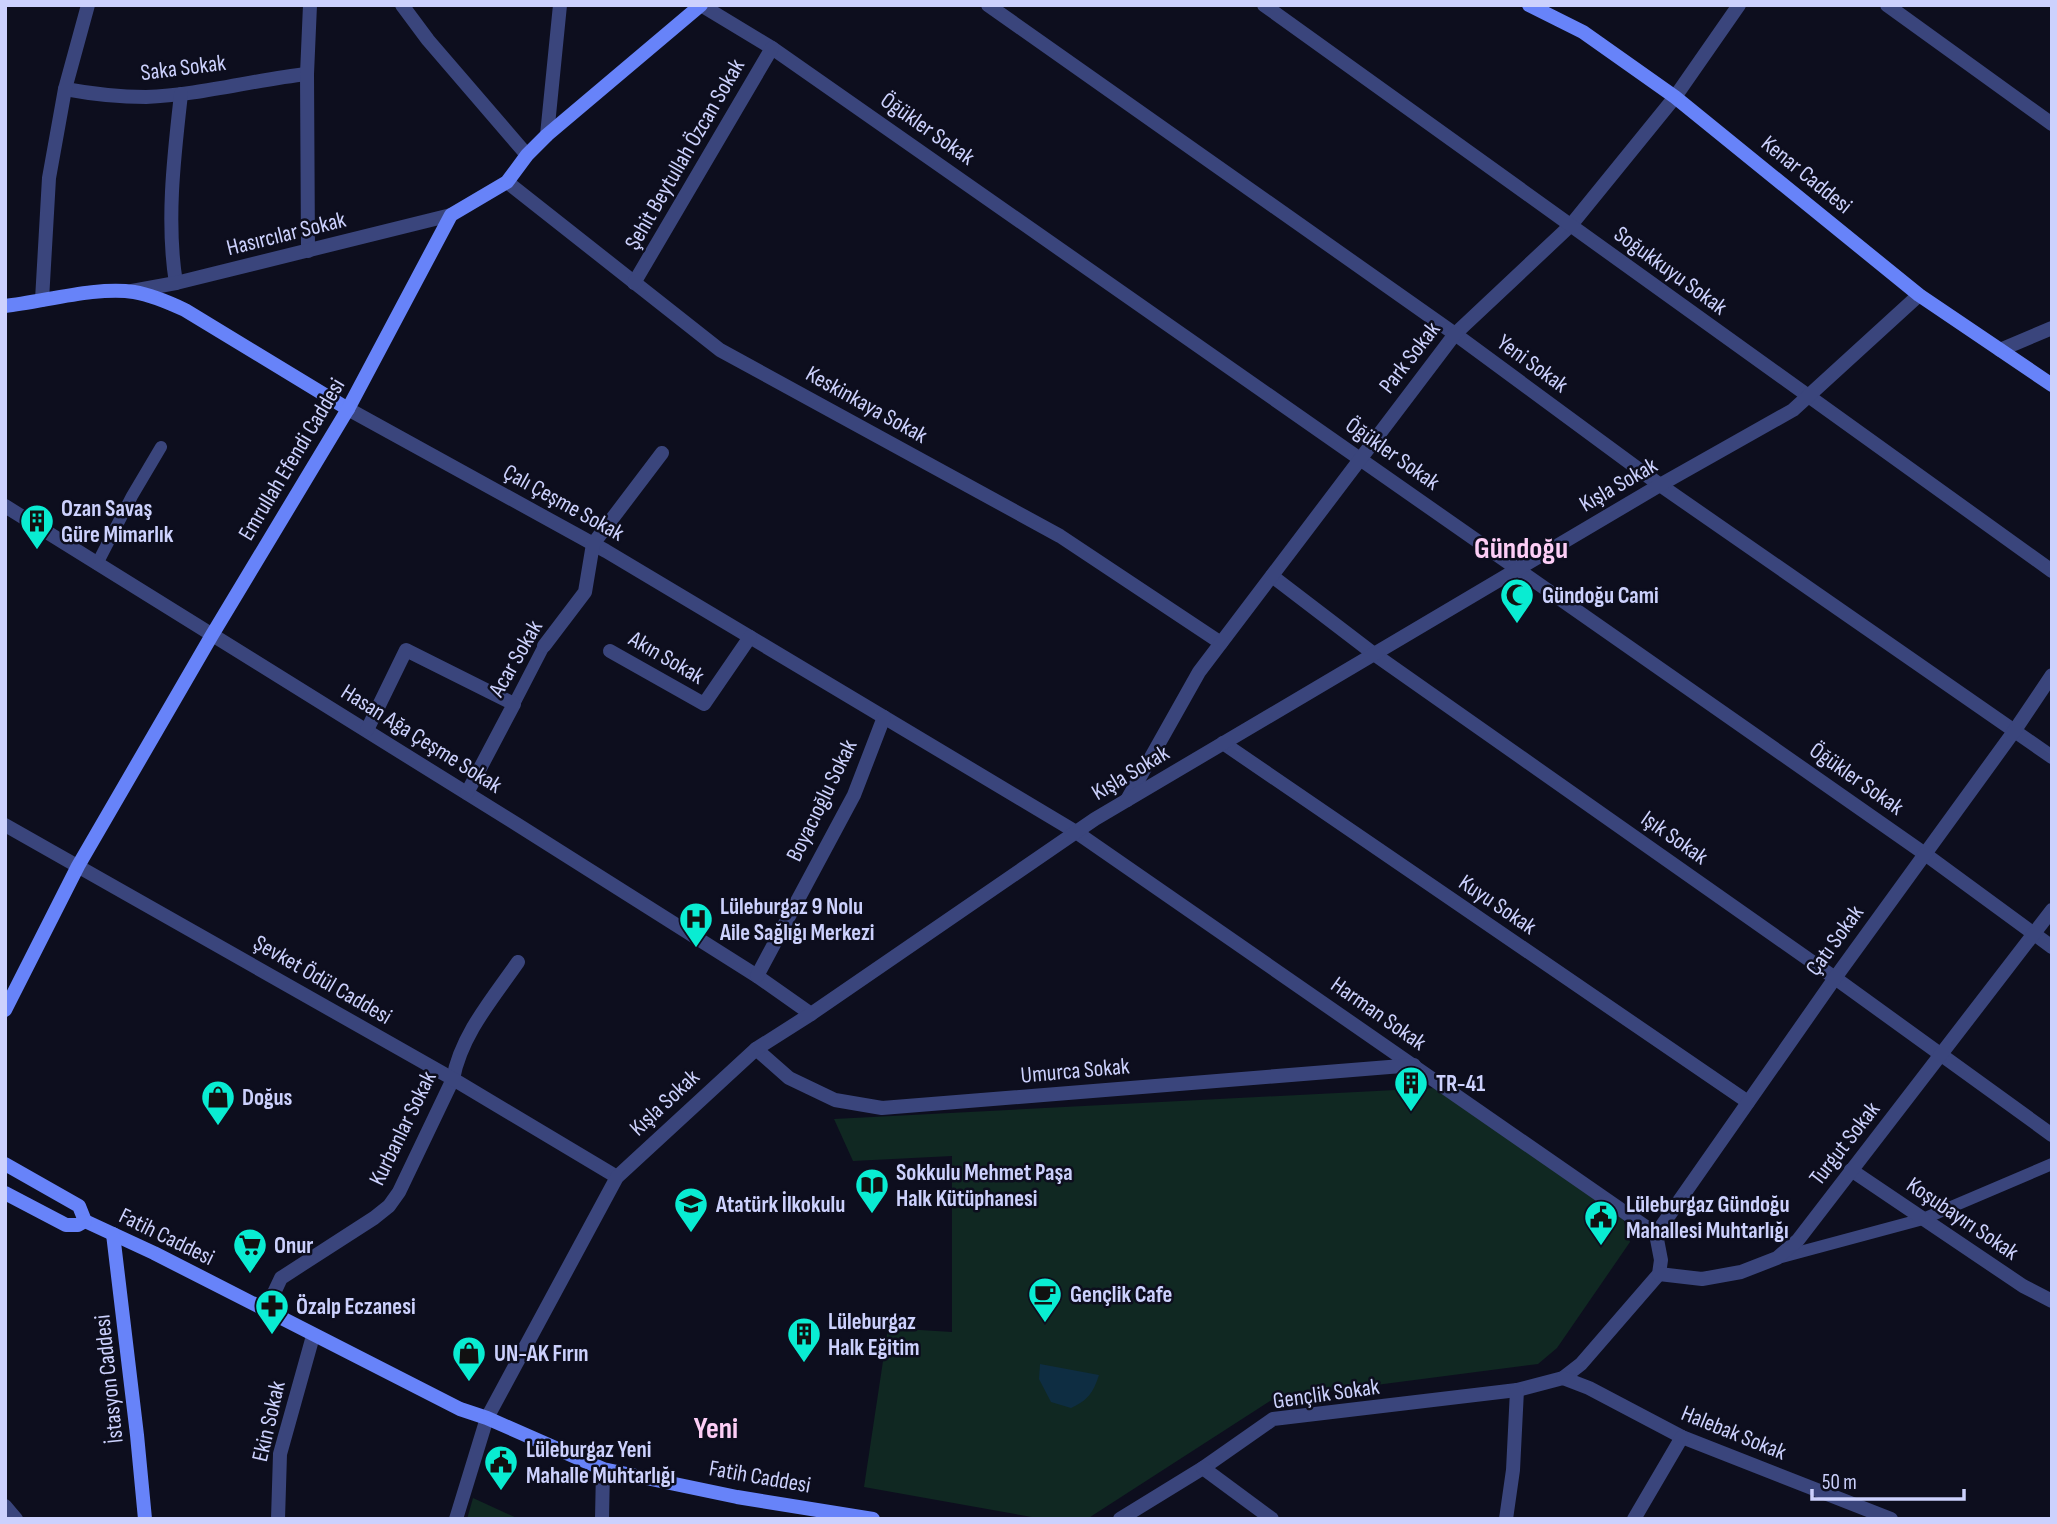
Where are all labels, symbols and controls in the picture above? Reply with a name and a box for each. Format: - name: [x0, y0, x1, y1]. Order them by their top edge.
- street label: Saka Sokak: [139, 49, 228, 87]
- street label: Şehit Beytullah Özcan Sokak: [619, 54, 751, 255]
- street label: Öğükler Sokak: [875, 86, 980, 172]
- street label: Kenar Caddesi: [1755, 130, 1857, 220]
- street label: Hasırcılar Sokak: [224, 206, 349, 262]
- street label: Soğukkuyu Sokak: [1608, 220, 1733, 321]
- street label: Park Sokak: [1373, 316, 1447, 399]
- street label: Yeni Sokak: [1491, 329, 1574, 399]
- street label: Keskinkaya Sokak: [801, 360, 932, 450]
- street label: Emrullah Efendi Caddesi: [232, 373, 351, 546]
- street label: Öğükler Sokak: [1340, 411, 1445, 497]
- street label: Kışla Sokak: [1575, 451, 1663, 518]
- street label: Çalı Çeşme Sokak: [498, 458, 629, 548]
- place label: Ozan Savaş Güre Mimarlık: [61, 495, 174, 549]
- building icon: Ozan Savaş Güre Mimarlık: [18, 502, 56, 551]
- district label: Gündoğu: [1474, 531, 1568, 567]
- mosque icon: Gündoğu Cami: [1498, 576, 1536, 625]
- place label: Gündoğu Cami: [1542, 582, 1659, 610]
- street label: Acar Sokak: [482, 615, 549, 703]
- street label: Akın Sokak: [623, 625, 709, 691]
- street label: Hasan Ağa Çeşme Sokak: [336, 678, 507, 800]
- street label: Boyacıoğlu Sokak: [780, 735, 864, 866]
- street label: Öğükler Sokak: [1804, 736, 1909, 822]
- street label: Kışla Sokak: [1087, 739, 1175, 807]
- street label: Işık Sokak: [1635, 805, 1714, 871]
- street label: Kuyu Sokak: [1453, 869, 1542, 941]
- place label: Lüleburgaz 9 Nolu Aile Sağlığı Merkezi: [719, 893, 875, 947]
- hospital icon: Lüleburgaz 9 Nolu Aile Sağlığı Merkezi: [677, 900, 715, 949]
- street label: Çatı Sokak: [1800, 900, 1870, 981]
- street label: Şevket Ödül Caddesi: [248, 929, 397, 1031]
- street label: Harman Sokak: [1325, 971, 1432, 1057]
- street label: Umurca Sokak: [1019, 1052, 1131, 1090]
- street label: Kışla Sokak: [624, 1063, 706, 1142]
- building icon: TR-41: [1392, 1064, 1430, 1113]
- street label: Kurbanlar Sokak: [363, 1066, 443, 1190]
- place label: TR-41: [1436, 1070, 1485, 1098]
- shop icon: Doğus: [199, 1078, 237, 1127]
- place label: Doğus: [242, 1084, 293, 1112]
- street label: Turgut Sokak: [1803, 1096, 1886, 1191]
- place label: Sokkulu Mehmet Paşa Halk Kütüphanesi: [896, 1159, 1073, 1213]
- library icon: Sokkulu Mehmet Paşa Halk Kütüphanesi: [853, 1166, 891, 1215]
- street label: Koşubayırı Sokak: [1901, 1171, 2024, 1267]
- school or university icon: Atatürk İlkokulu: [672, 1185, 710, 1234]
- place label: Atatürk İlkokulu: [715, 1191, 845, 1219]
- place label: Lüleburgaz Gündoğu Mahallesi Muhtarlığı: [1626, 1191, 1790, 1245]
- public building icon: Lüleburgaz Gündoğu Mahallesi Muhtarlığı: [1582, 1198, 1620, 1247]
- street label: Fatih Caddesi: [114, 1202, 219, 1272]
- supermarket icon: Onur: [231, 1226, 269, 1275]
- place label: Onur: [274, 1232, 313, 1260]
- cafe icon: Gençlik Cafe: [1026, 1275, 1064, 1324]
- place label: Gençlik Cafe: [1070, 1281, 1172, 1309]
- pharmacy icon: Özalp Eczanesi: [253, 1287, 291, 1336]
- place label: Özalp Eczanesi: [296, 1293, 416, 1321]
- place label: Lüleburgaz Halk Eğitim: [828, 1308, 919, 1362]
- street label: İstasyon Caddesi: [88, 1313, 130, 1445]
- building icon: Lüleburgaz Halk Eğitim: [785, 1315, 823, 1364]
- shop icon: UN-AK Fırın: [450, 1334, 488, 1383]
- place label: UN-AK Fırın: [494, 1340, 589, 1368]
- street label: Gençlik Sokak: [1271, 1373, 1381, 1415]
- street label: Ekin Sokak: [246, 1378, 292, 1464]
- street label: Halebak Sokak: [1677, 1399, 1790, 1467]
- district label: Yeni: [694, 1411, 738, 1447]
- place label: Lüleburgaz Yeni Mahalle Muhtarlığı: [526, 1436, 675, 1490]
- public building icon: Lüleburgaz Yeni Mahalle Muhtarlığı: [482, 1443, 520, 1492]
- street label: Fatih Caddesi: [707, 1454, 813, 1500]
- scale bar: [1812, 1458, 1964, 1502]
- text: 50 m: [1822, 1470, 1857, 1495]

